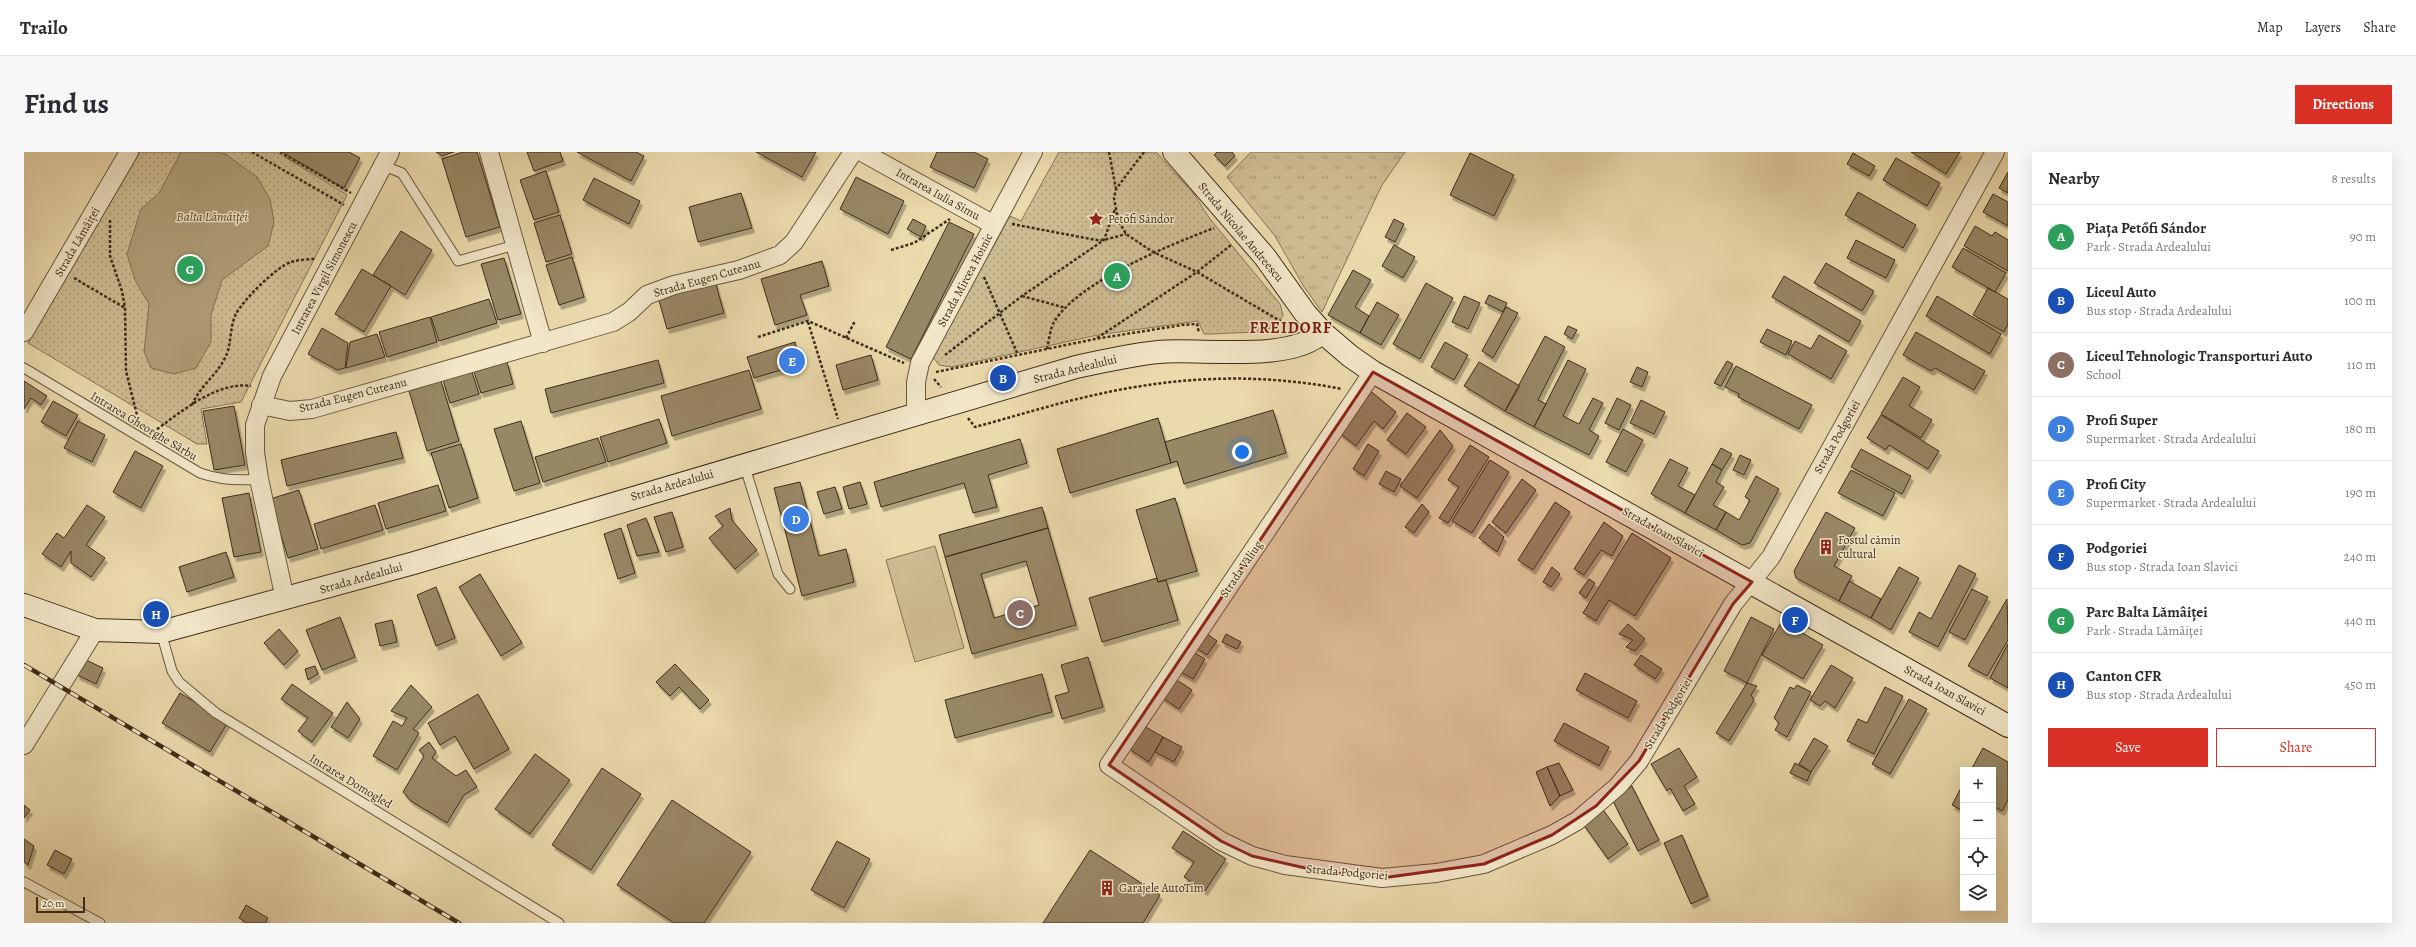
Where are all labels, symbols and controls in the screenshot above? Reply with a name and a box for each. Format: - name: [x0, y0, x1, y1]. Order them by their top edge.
- text: Trailo: [20, 15, 68, 41]
- text: Map: [2257, 18, 2283, 37]
- text: Layers: [2305, 18, 2341, 37]
- text: Share: [2363, 18, 2396, 37]
- text: Find us: [24, 85, 109, 123]
- button: Directions: [2295, 85, 2392, 124]
- street label: Intrarea Iulia Simu: [893, 164, 983, 224]
- text: Nearby: [2048, 167, 2099, 190]
- text: 8 results: [2332, 170, 2376, 187]
- street label: Strada Nicolae Andreescu: [1195, 179, 1288, 286]
- street label: Strada Lămâiței: [51, 204, 103, 280]
- water label: Balta Lămâiței: [176, 208, 248, 225]
- place icon: Petőfi Sándor: [1087, 210, 1105, 228]
- place label: Petőfi Sándor: [1108, 211, 1175, 227]
- street label: Intrarea Virgil Simonescu: [287, 218, 361, 337]
- text: Piața Petőfi Sándor: [2086, 218, 2206, 238]
- text: A: [2057, 228, 2065, 245]
- text: 90 m: [2350, 228, 2376, 245]
- street label: Strada Mircea Hoinic: [933, 230, 997, 330]
- text: Park · Strada Ardealului: [2086, 238, 2211, 255]
- pin: G: [177, 254, 203, 284]
- street label: Strada Eugen Cuteanu: [652, 255, 763, 301]
- pin: A: [1104, 261, 1130, 291]
- text: Liceul Auto: [2086, 282, 2156, 302]
- text: B: [2057, 292, 2065, 309]
- text: 100 m: [2344, 292, 2376, 309]
- text: Bus stop · Strada Ardealului: [2086, 302, 2232, 319]
- district label: FREIDORF: [1250, 317, 1332, 339]
- pin: E: [779, 346, 805, 376]
- text: Liceul Tehnologic Transporturi Auto: [2086, 346, 2312, 366]
- street label: Strada Ardealului: [1031, 351, 1119, 387]
- text: C: [2057, 356, 2065, 373]
- text: 110 m: [2347, 356, 2376, 373]
- pin: B: [990, 363, 1016, 393]
- text: School: [2086, 366, 2121, 383]
- street label: Strada Eugen Cuteanu: [297, 374, 409, 416]
- street label: Intrarea Gheorghe Sârbu: [88, 388, 201, 465]
- street label: Strada Podgoriei: [1810, 397, 1864, 477]
- text: Profi Super: [2086, 410, 2158, 430]
- text: D: [2056, 420, 2066, 437]
- text: 180 m: [2345, 420, 2376, 437]
- text: Supermarket · Strada Ardealului: [2086, 430, 2256, 447]
- your location: [1232, 442, 1252, 462]
- street label: Strada Ardealului: [629, 466, 715, 504]
- text: Profi City: [2086, 474, 2146, 494]
- text: E: [2057, 484, 2065, 501]
- text: 190 m: [2345, 484, 2376, 501]
- text: Supermarket · Strada Ardealului: [2086, 494, 2256, 511]
- street label: Strada Ioan Slavici: [1619, 503, 1707, 561]
- pin: D: [783, 504, 809, 534]
- place label: Fostul cămin cultural: [1838, 532, 1901, 562]
- street label: Strada Văliug: [1216, 537, 1266, 601]
- building icon: Fostul cămin cultural: [1817, 538, 1835, 556]
- text: Podgoriei: [2086, 538, 2147, 558]
- text: F: [2058, 548, 2064, 565]
- text: 240 m: [2344, 548, 2376, 565]
- text: Bus stop · Strada Ioan Slavici: [2086, 558, 2238, 575]
- street label: Strada Ardealului: [318, 559, 404, 597]
- pin: C: [1007, 598, 1033, 628]
- pin: H: [143, 599, 169, 629]
- text: Parc Balta Lămâiței: [2086, 602, 2208, 622]
- pin: F: [1782, 605, 1808, 635]
- text: G: [2057, 612, 2065, 629]
- text: 440 m: [2344, 612, 2376, 629]
- text: Park · Strada Lămâiței: [2086, 622, 2203, 639]
- street label: Strada Ioan Slavici: [1901, 661, 1989, 719]
- text: Canton CFR: [2086, 666, 2162, 686]
- street label: Strada Podgoriei: [1640, 674, 1696, 752]
- text: H: [2056, 676, 2066, 693]
- text: 450 m: [2344, 676, 2376, 693]
- text: Bus stop · Strada Ardealului: [2086, 686, 2232, 703]
- button: Save: [2048, 728, 2208, 767]
- button: Share: [2216, 728, 2376, 767]
- street label: Intrarea Domogled: [307, 750, 396, 812]
- map controls: [1960, 767, 1996, 911]
- button: +: [1960, 767, 1996, 803]
- button: −: [1960, 803, 1996, 839]
- button: locate: [1960, 839, 1996, 875]
- street label: Strada Podgoriei: [1305, 860, 1389, 884]
- button: layers: [1960, 875, 1996, 911]
- building icon: Garajele AutoTim: [1098, 879, 1116, 897]
- place label: Garajele AutoTim: [1119, 880, 1204, 896]
- scale bar: [36, 895, 85, 914]
- text: 20 m: [42, 896, 64, 911]

